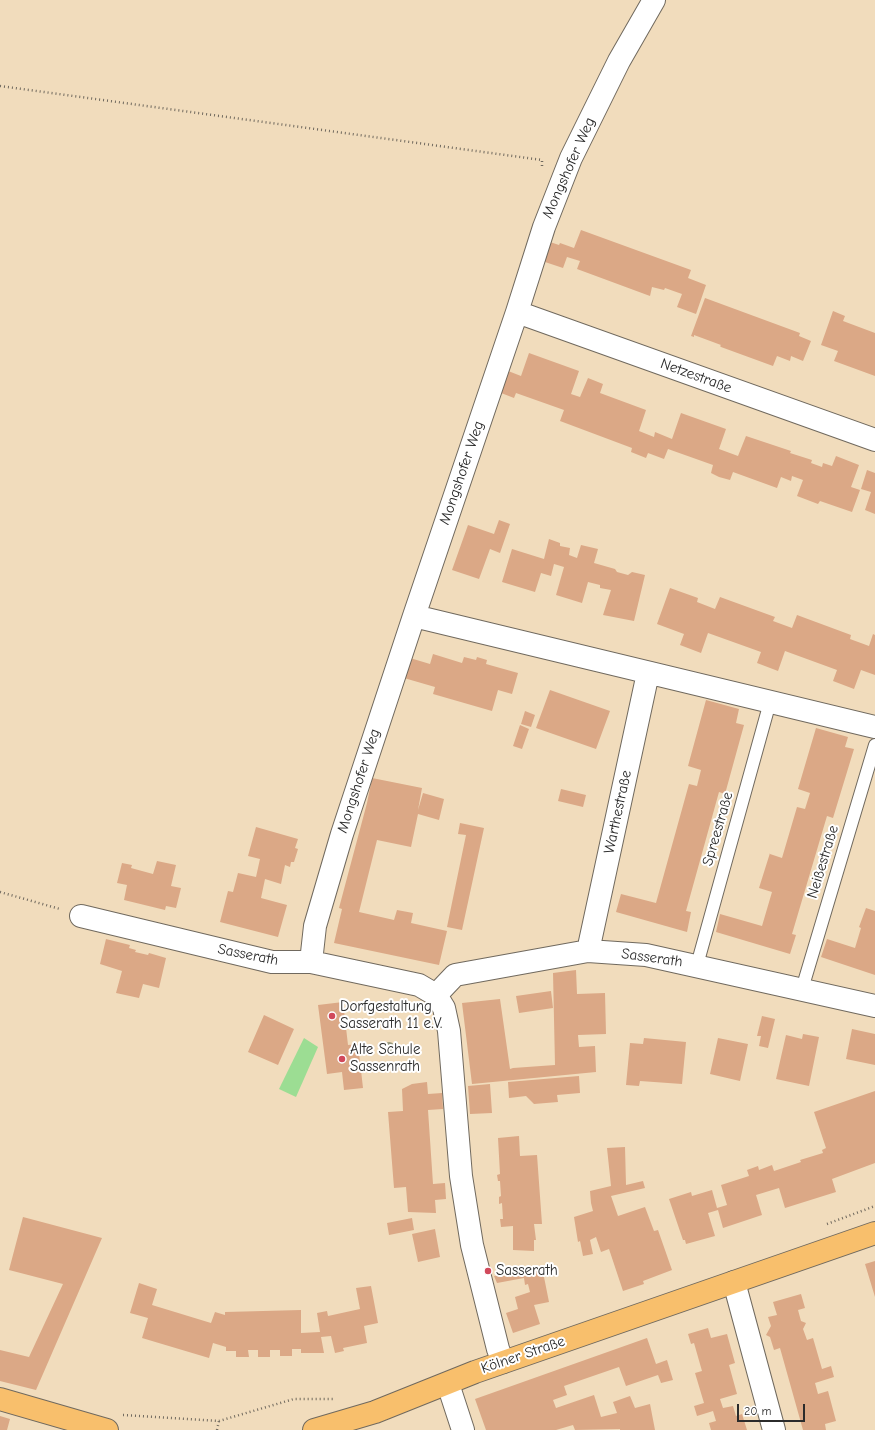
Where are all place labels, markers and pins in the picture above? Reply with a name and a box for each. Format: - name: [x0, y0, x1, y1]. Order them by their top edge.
- place label: Dorfgestaltung Sasserath 11 e.V.: [340, 998, 442, 1033]
- marker: Dorfgestaltung Sasserath 11 e.V.: [327, 1011, 337, 1021]
- place label: Alte Schule Sassenrath: [350, 1041, 420, 1076]
- marker: Alte Schule Sassenrath: [337, 1054, 347, 1064]
- place label: Sasserath: [496, 1262, 558, 1280]
- marker: Sasserath: [483, 1266, 493, 1276]

